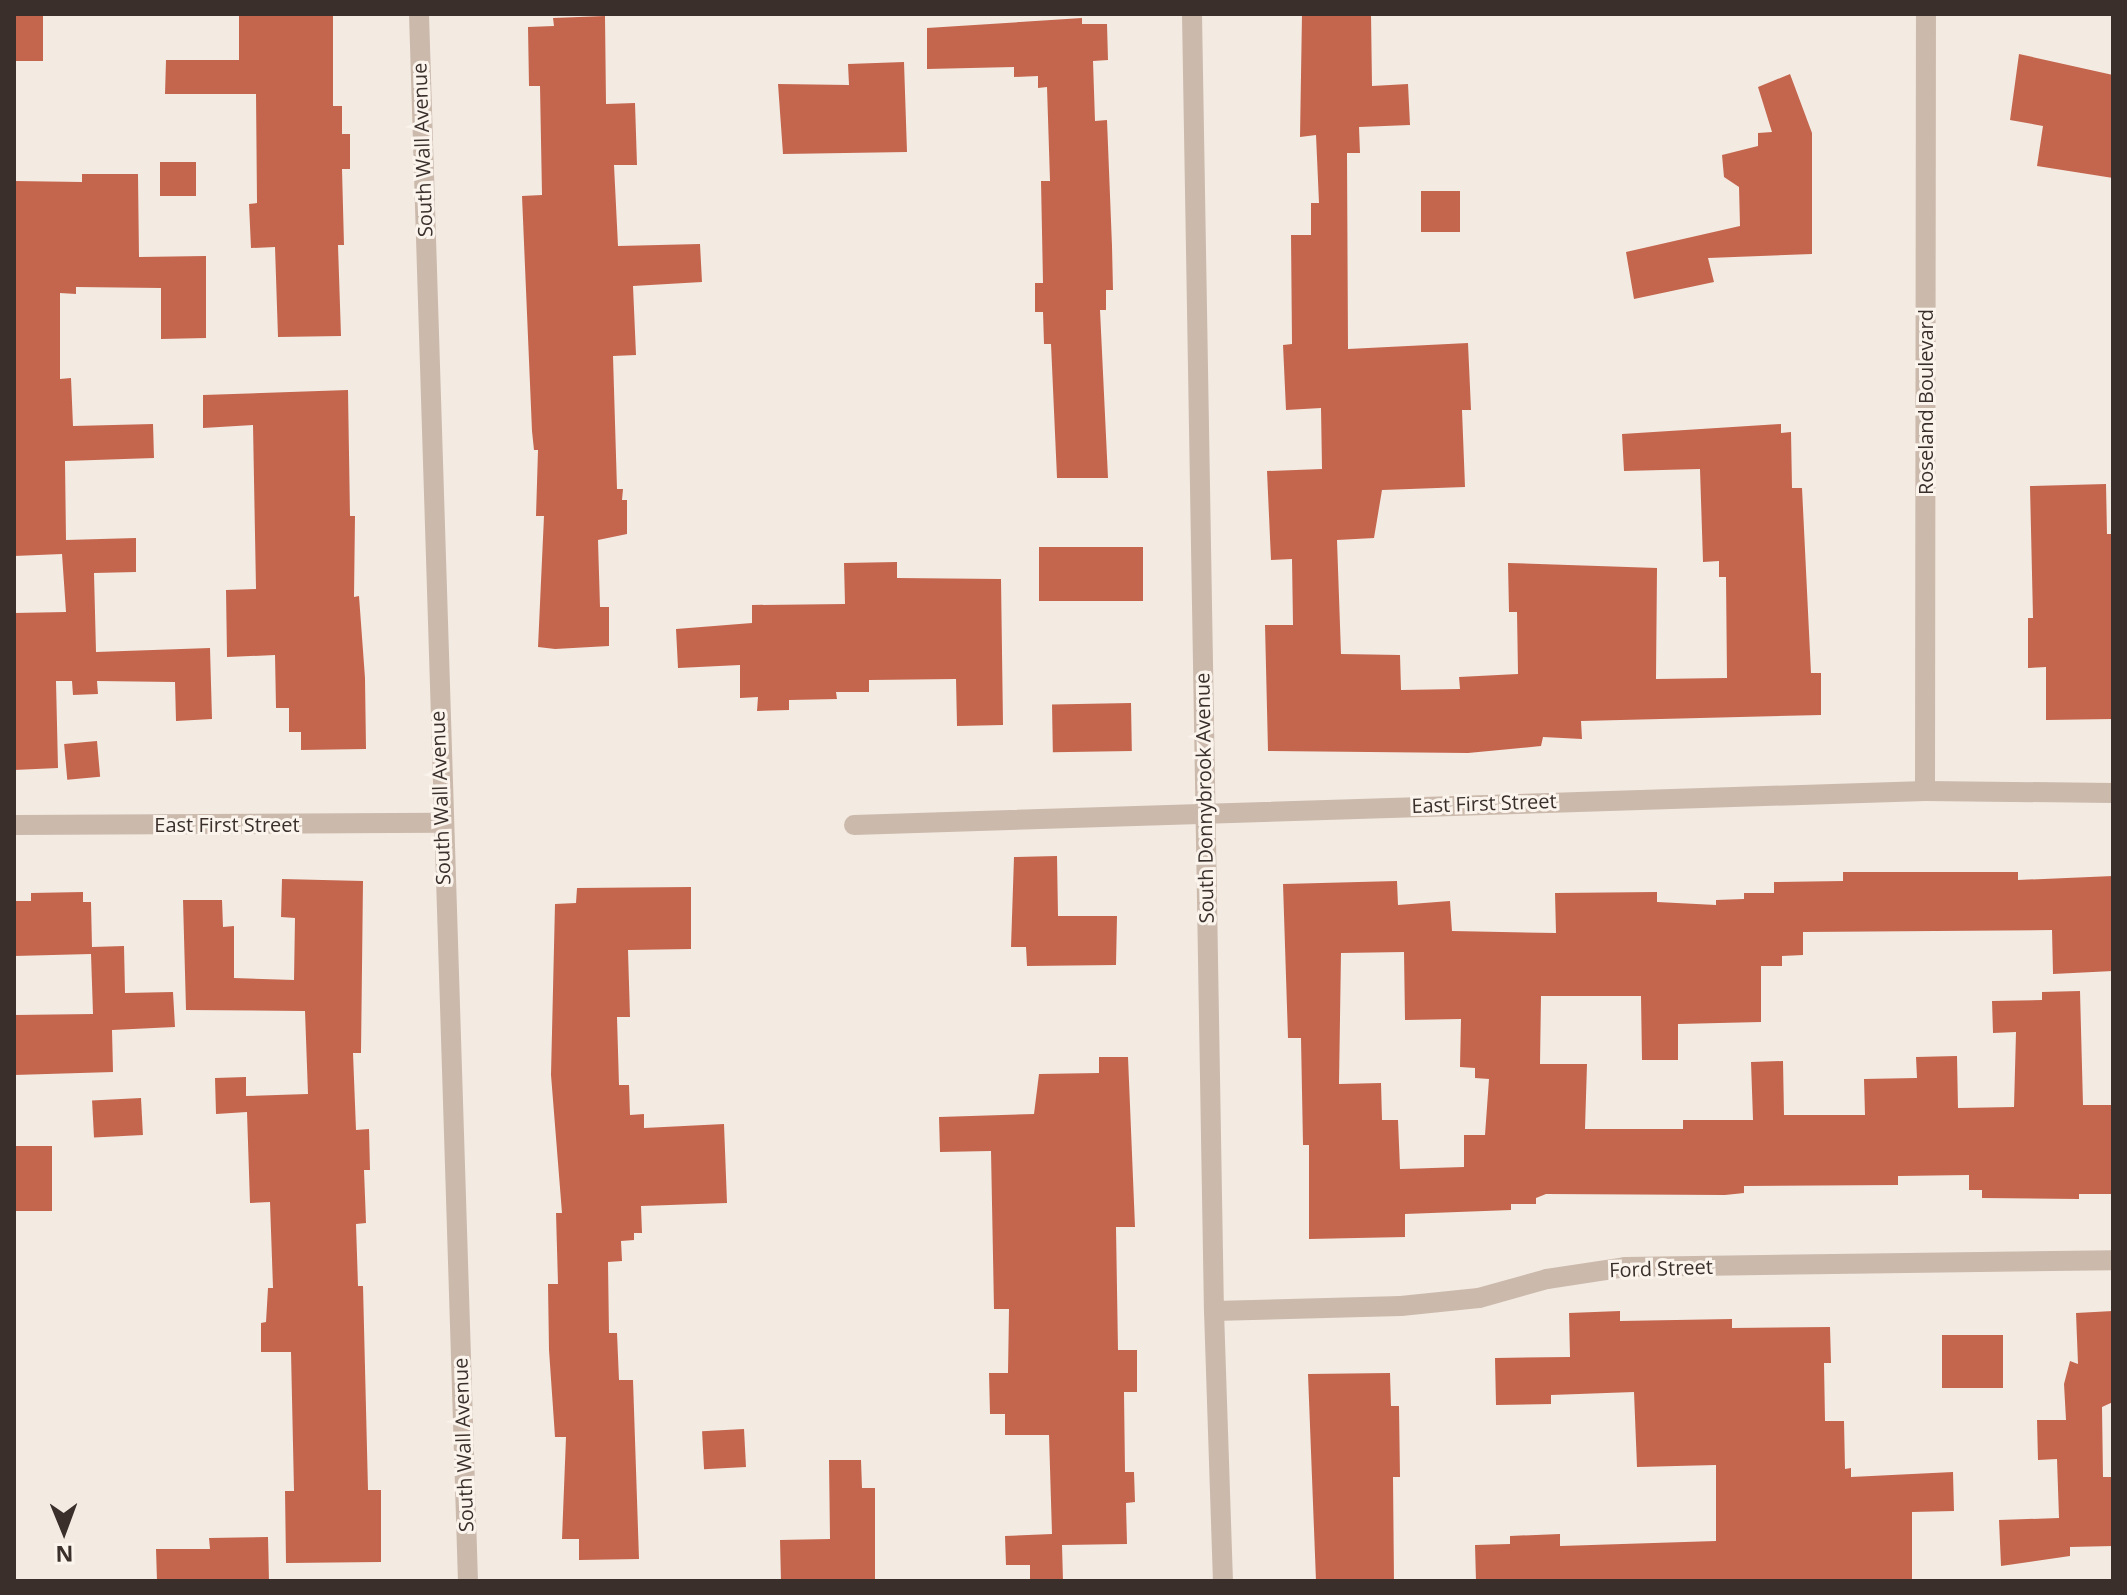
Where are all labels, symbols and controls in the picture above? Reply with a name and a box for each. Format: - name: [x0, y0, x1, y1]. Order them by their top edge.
- street label: South Wall Avenue: [407, 62, 437, 238]
- street label: Roseland Boulevard: [1913, 309, 1937, 495]
- street label: South Donnybrook Avenue: [1190, 672, 1218, 924]
- street label: South Wall Avenue: [425, 710, 455, 886]
- street label: East First Street: [1411, 788, 1557, 818]
- street label: East First Street: [154, 812, 300, 836]
- street label: Ford Street: [1609, 1254, 1713, 1282]
- street label: South Wall Avenue: [448, 1357, 478, 1533]
- north arrow: [24, 1491, 104, 1571]
- text: N: [55, 1540, 74, 1570]

